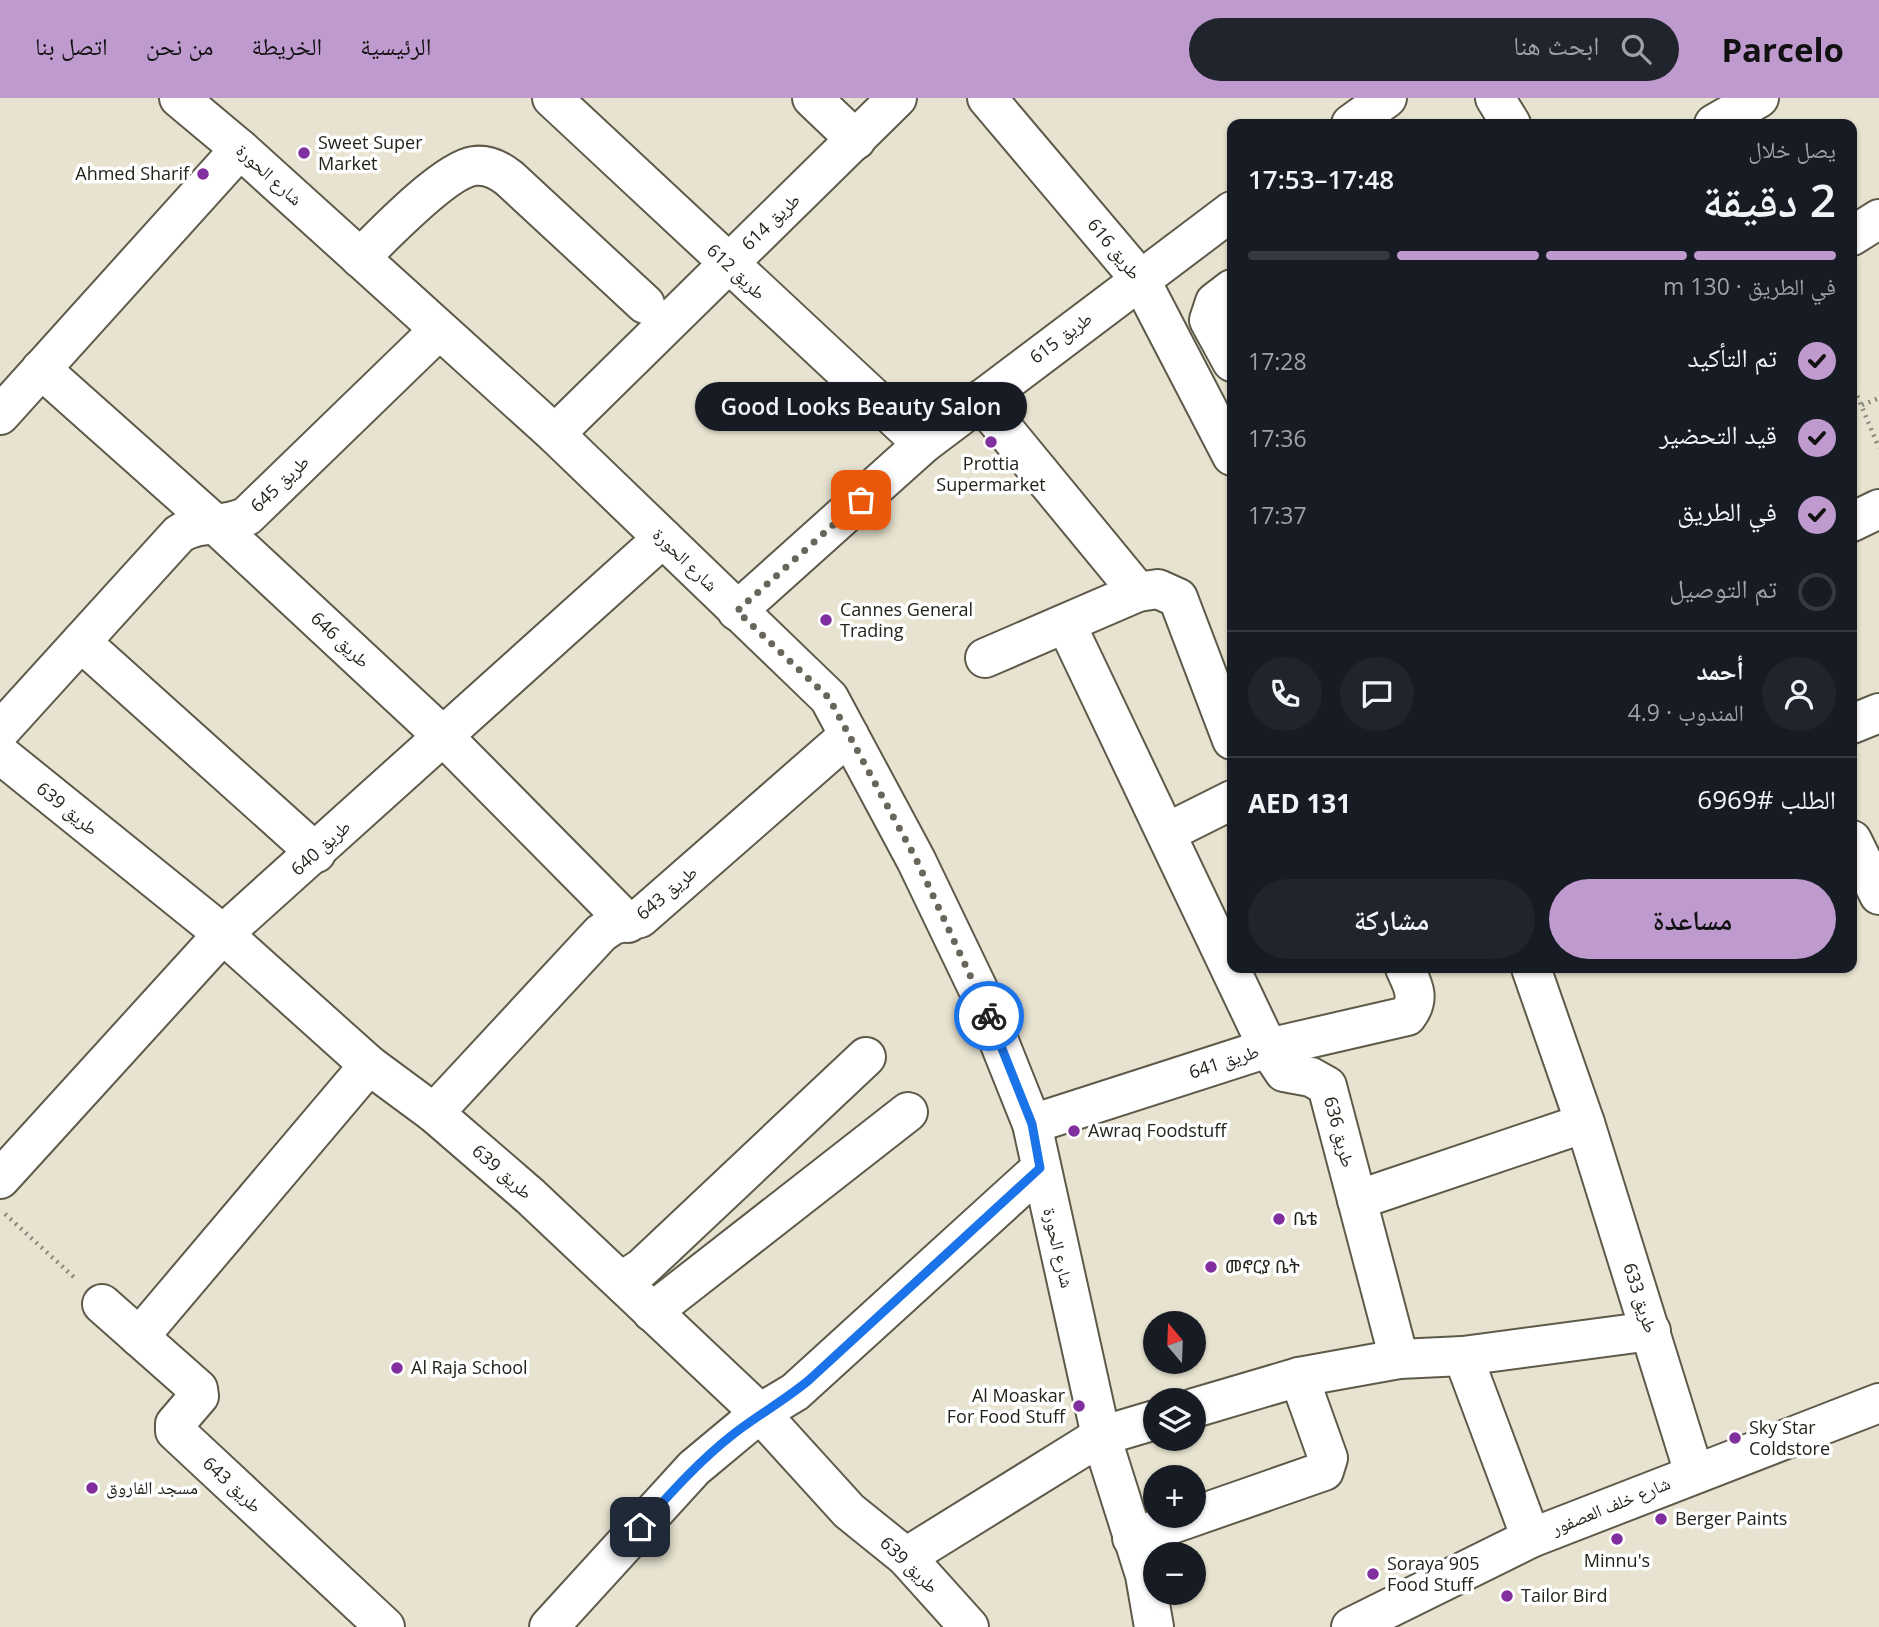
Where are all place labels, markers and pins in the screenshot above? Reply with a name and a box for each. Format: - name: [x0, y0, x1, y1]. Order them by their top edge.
- place label: Sweet Super Market: [318, 130, 423, 175]
- marker: Sweet Super Market: [296, 145, 312, 161]
- place label: Ahmed Sharif: [75, 161, 190, 185]
- marker: Ahmed Sharif: [195, 166, 211, 182]
- callout: Good Looks Beauty Salon: [695, 381, 1027, 430]
- marker: Prottia Supermarket: [983, 434, 999, 450]
- place label: Prottia Supermarket: [936, 451, 1046, 496]
- pin: [831, 470, 891, 530]
- place label: Cannes General Trading: [840, 597, 973, 642]
- marker: Cannes General Trading: [818, 612, 834, 628]
- place label: Awraq Foodstuff: [1088, 1118, 1227, 1142]
- marker: Awraq Foodstuff: [1066, 1123, 1082, 1139]
- place label: ቤቴ: [1293, 1206, 1317, 1230]
- marker: ቤቴ: [1271, 1211, 1287, 1227]
- place label: መኖርያ ቤት: [1225, 1254, 1300, 1278]
- marker: መኖርያ ቤት: [1203, 1259, 1219, 1275]
- place label: Al Raja School: [411, 1355, 528, 1379]
- marker: Al Raja School: [389, 1360, 405, 1376]
- place label: Al Moaskar For Food Stuff: [947, 1383, 1066, 1428]
- marker: Al Moaskar For Food Stuff: [1071, 1398, 1087, 1414]
- place label: Sky Star Coldstore: [1749, 1415, 1830, 1460]
- marker: Sky Star Coldstore: [1727, 1430, 1743, 1446]
- place label: مسجد الفاروق: [106, 1475, 198, 1499]
- marker: مسجد الفاروق: [84, 1480, 100, 1496]
- pin: [610, 1497, 670, 1557]
- place label: Berger Paints: [1675, 1506, 1787, 1530]
- marker: Berger Paints: [1653, 1511, 1669, 1527]
- marker: Minnu's: [1609, 1531, 1625, 1547]
- place label: Minnu's: [1584, 1548, 1650, 1572]
- place label: Soraya 905 Food Stuff: [1387, 1551, 1480, 1596]
- marker: Soraya 905 Food Stuff: [1365, 1566, 1381, 1582]
- place label: Tailor Bird: [1521, 1583, 1607, 1607]
- marker: Tailor Bird: [1499, 1588, 1515, 1604]

